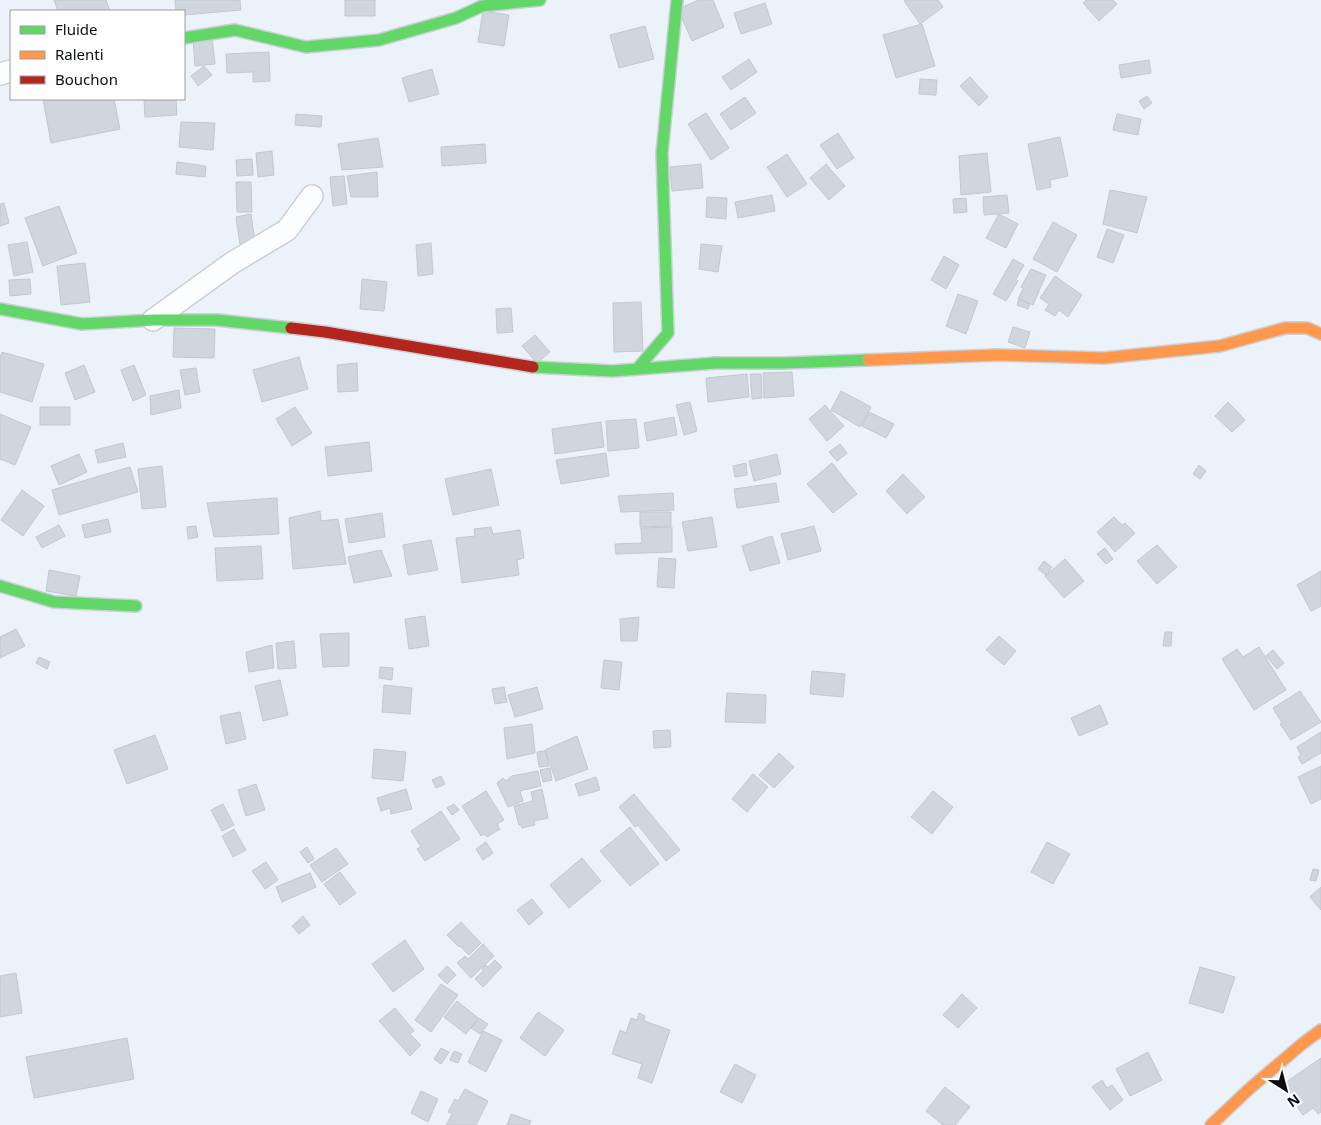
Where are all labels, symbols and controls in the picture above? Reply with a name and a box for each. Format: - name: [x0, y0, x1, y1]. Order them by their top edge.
- legend: [10, 10, 185, 100]
- text: Fluide: [55, 19, 97, 39]
- text: Ralenti: [55, 44, 104, 64]
- text: Bouchon: [55, 69, 118, 89]
- north arrow: [1261, 1065, 1311, 1115]
- text: N: [1284, 1090, 1304, 1112]

